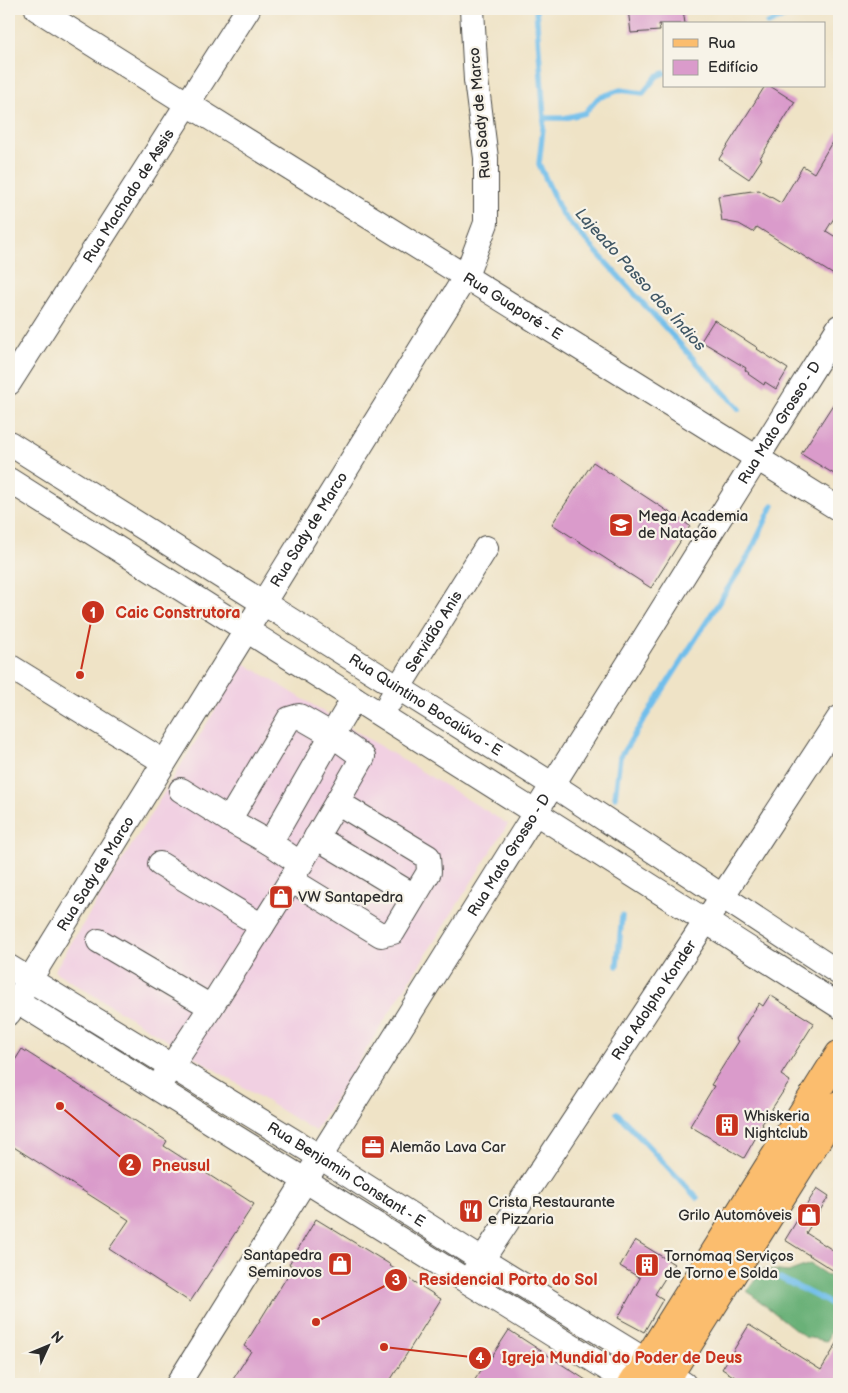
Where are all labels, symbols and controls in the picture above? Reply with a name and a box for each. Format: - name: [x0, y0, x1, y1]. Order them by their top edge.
- legend: [663, 22, 826, 88]
- text: Rua: [708, 34, 736, 53]
- street label: Rua Sady de Marco: [465, 46, 495, 180]
- text: Edifício: [708, 58, 758, 77]
- street label: Rua Machado de Assis: [79, 125, 179, 266]
- water label: Lajeado Passo dos Índios: [571, 203, 711, 355]
- street label: Rua Guaporé - E: [460, 268, 566, 344]
- street label: Rua Mato Grosso - D: [734, 357, 825, 488]
- street label: Rua Sady de Marco: [266, 468, 352, 591]
- place label: Mega Academia de Natação: [638, 507, 748, 543]
- school or university icon: Mega Academia de Natação: [608, 512, 634, 538]
- street label: Servidão Anis: [401, 587, 467, 676]
- callout: Caic Construtora: [81, 597, 250, 628]
- text: 1: [90, 604, 96, 623]
- text: Caic Construtora: [116, 604, 240, 623]
- street label: Rua Quintino Bocaiúva - E: [345, 650, 506, 760]
- street label: Rua Mato Grosso - D: [463, 790, 554, 920]
- street label: Rua Sady de Marco: [53, 813, 138, 935]
- shop icon: VW Santapedra: [268, 884, 294, 910]
- place label: VW Santapedra: [298, 888, 403, 907]
- street label: Rua Adolpho Konder: [607, 936, 701, 1064]
- place label: Whiskeria Nightclub: [744, 1107, 810, 1143]
- building icon: Whiskeria Nightclub: [714, 1112, 740, 1138]
- street label: Rua Benjamin Constant - E: [264, 1118, 429, 1231]
- office icon: Alemão Lava Car: [360, 1134, 386, 1160]
- place label: Alemão Lava Car: [390, 1138, 506, 1157]
- callout: Pneusul: [117, 1150, 220, 1181]
- text: 2: [126, 1156, 135, 1175]
- text: Pneusul: [152, 1157, 210, 1176]
- place label: Crista Restaurante e Pizzaria: [488, 1193, 615, 1229]
- restaurant icon: Crista Restaurante e Pizzaria: [458, 1198, 484, 1224]
- shop icon: Grilo Automóveis: [796, 1202, 822, 1228]
- place label: Grilo Automóveis: [678, 1206, 793, 1225]
- place label: Santapedra Seminovos: [244, 1246, 323, 1282]
- place label: Tornomaq Serviços de Torno e Solda: [664, 1247, 794, 1283]
- shop icon: Santapedra Seminovos: [327, 1251, 353, 1277]
- building icon: Tornomaq Serviços de Torno e Solda: [634, 1252, 660, 1278]
- callout: Residencial Porto do Sol: [383, 1264, 607, 1295]
- text: 3: [392, 1271, 401, 1290]
- text: Residencial Porto do Sol: [419, 1271, 597, 1290]
- north arrow: [22, 1320, 72, 1370]
- text: N: [47, 1328, 67, 1347]
- callout: Igreja Mundial do Poder de Deus: [467, 1342, 753, 1373]
- text: 4: [476, 1349, 485, 1368]
- text: Igreja Mundial do Poder de Deus: [502, 1349, 742, 1368]

